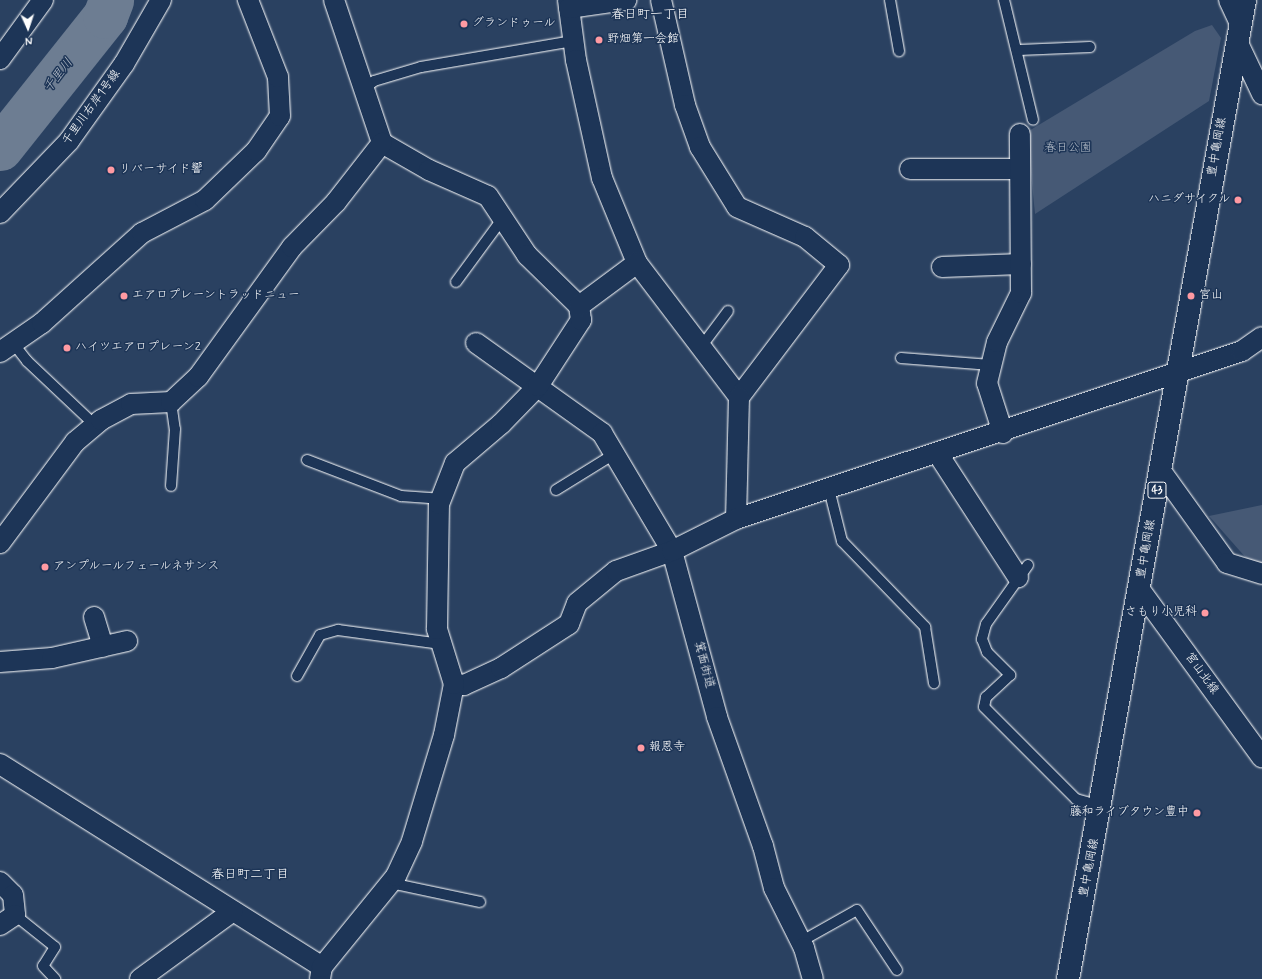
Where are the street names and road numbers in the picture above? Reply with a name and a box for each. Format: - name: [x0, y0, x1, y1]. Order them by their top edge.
- street label: 千里川右岸1号線: [60, 68, 124, 148]
- street label: 豊中亀岡線: [1206, 116, 1230, 178]
- road number: 43: [1147, 481, 1167, 499]
- street label: 豊中亀岡線: [1135, 518, 1159, 580]
- street label: 箕面街道: [690, 640, 716, 690]
- street label: 宮山北線: [1181, 650, 1221, 698]
- street label: 豊中亀岡線: [1077, 837, 1103, 899]

